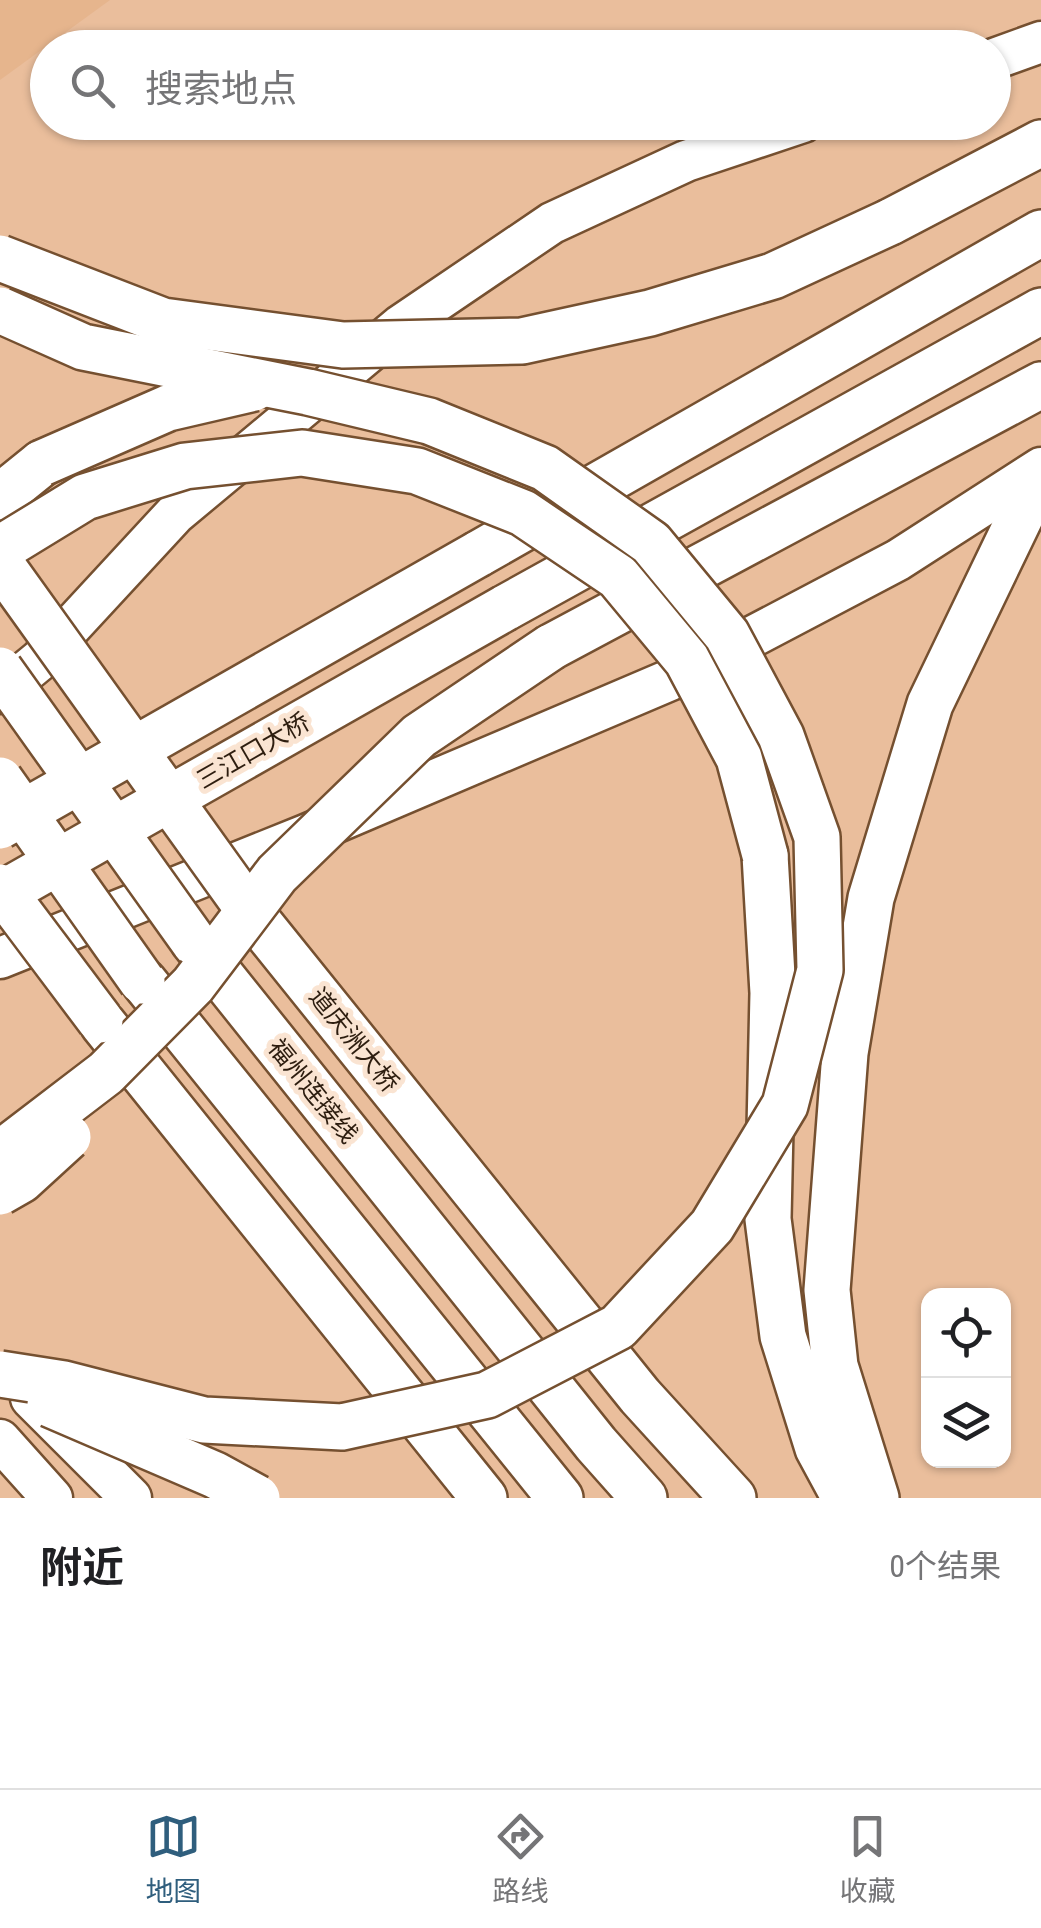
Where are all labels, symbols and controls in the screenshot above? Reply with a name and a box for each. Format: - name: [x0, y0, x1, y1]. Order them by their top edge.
- search box: [30, 30, 1011, 140]
- icon: search: [65, 58, 120, 113]
- text: 搜索地点: [145, 67, 297, 111]
- street label: 三江口大桥: [192, 707, 314, 795]
- street label: 道庆洲大桥: [303, 982, 405, 1098]
- street label: 福州连接线: [262, 1033, 364, 1149]
- map controls: [921, 1288, 1011, 1468]
- button: locate: [921, 1288, 1011, 1378]
- button: layers: [921, 1378, 1011, 1468]
- text: 附近: [40, 1543, 124, 1592]
- text: 0个结果: [889, 1547, 1001, 1585]
- tab: 地图: [145, 1809, 202, 1909]
- tab: 路线: [492, 1809, 549, 1909]
- tab: 收藏: [839, 1809, 896, 1909]

